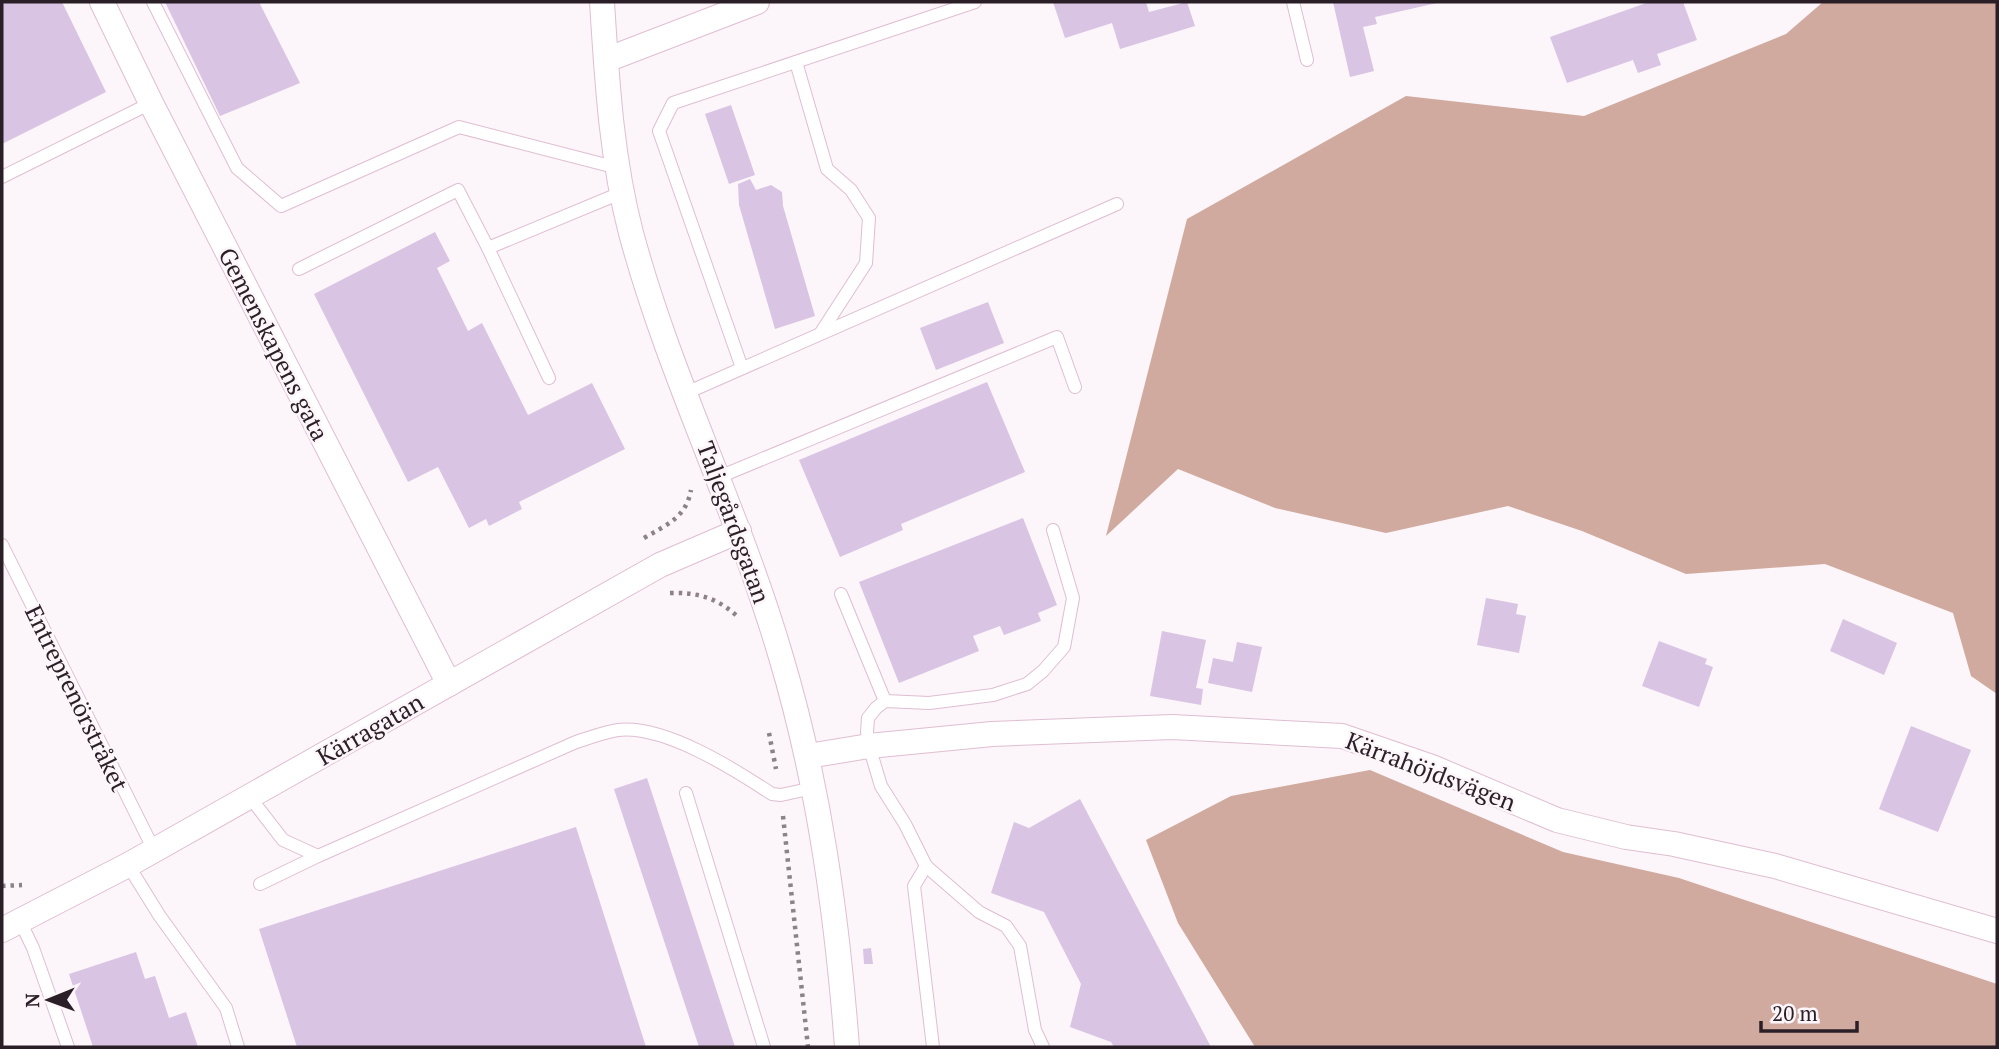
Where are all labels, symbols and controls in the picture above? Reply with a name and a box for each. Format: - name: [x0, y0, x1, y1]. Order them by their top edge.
- street label: Gemenskapens gata: [212, 242, 336, 446]
- street label: Taljegårdsgatan: [690, 437, 778, 607]
- street label: Entreprenörstråket: [18, 599, 136, 797]
- street label: Kärragatan: [311, 686, 429, 772]
- street label: Kärrahöjdsvägen: [1342, 724, 1520, 818]
- north arrow: [14, 965, 84, 1035]
- scale bar: [1761, 990, 1857, 1034]
- text: N: [19, 992, 44, 1008]
- text: 20 m: [1772, 999, 1818, 1027]

